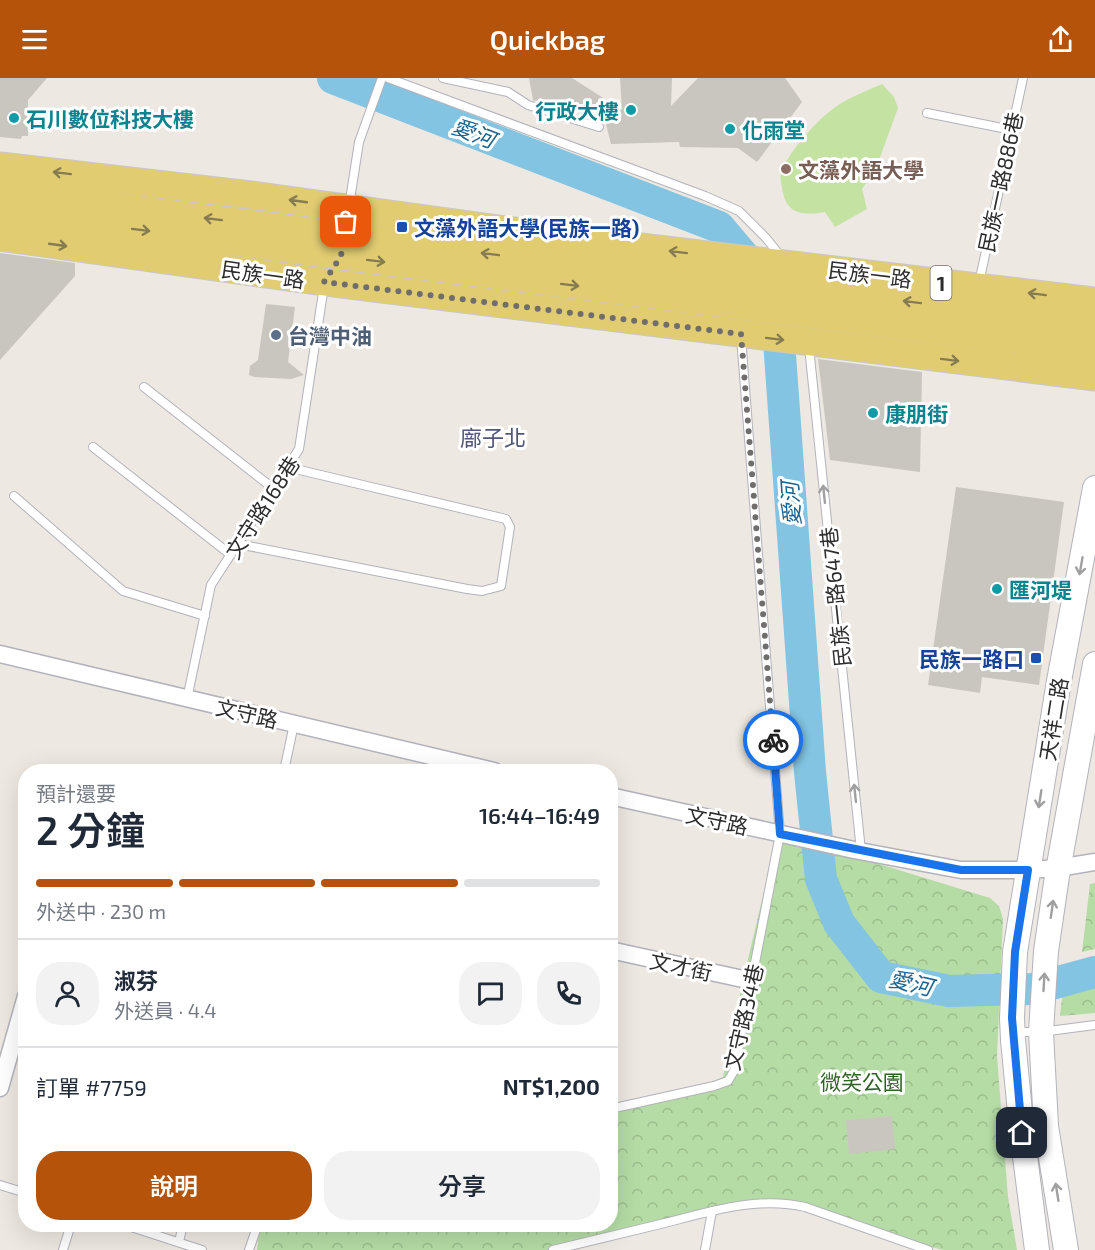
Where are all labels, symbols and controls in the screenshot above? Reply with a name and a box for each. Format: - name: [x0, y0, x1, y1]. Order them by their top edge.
- icon: menu: [18, 23, 51, 56]
- text: Quickbag: [490, 23, 605, 55]
- icon: share: [1044, 23, 1077, 56]
- place label: 行政大樓: [535, 98, 619, 123]
- marker: 行政大樓: [624, 103, 638, 117]
- place label: 石川數位科技大樓: [26, 106, 194, 131]
- street label: 民族一路886巷: [973, 110, 1027, 254]
- marker: 石川數位科技大樓: [7, 111, 21, 125]
- water label: 愛河: [449, 112, 503, 153]
- place label: 化雨堂: [742, 117, 805, 142]
- marker: 化雨堂: [723, 122, 737, 136]
- place label: 文藻外語大學: [798, 157, 924, 182]
- marker: 文藻外語大學: [779, 162, 793, 176]
- one-way arrow: [53, 167, 73, 178]
- one-way arrow: [288, 196, 308, 207]
- pin: [320, 196, 371, 247]
- icon: bag: [329, 205, 362, 238]
- one-way arrow: [204, 213, 224, 224]
- place label: 文藻外語大學(民族一路): [414, 215, 639, 240]
- marker: 文藻外語大學(民族一路): [395, 220, 409, 234]
- one-way arrow: [131, 225, 151, 236]
- one-way arrow: [48, 240, 67, 251]
- one-way arrow: [669, 246, 689, 257]
- one-way arrow: [481, 248, 500, 259]
- one-way arrow: [366, 255, 386, 266]
- street label: 民族一路: [220, 256, 306, 292]
- street label: 民族一路: [827, 256, 913, 292]
- road number: 1: [930, 266, 952, 300]
- one-way arrow: [559, 279, 579, 290]
- one-way arrow: [1027, 288, 1047, 299]
- one-way arrow: [902, 296, 922, 307]
- place label: 台灣中油: [288, 323, 372, 348]
- marker: 台灣中油: [269, 328, 283, 342]
- one-way arrow: [764, 333, 784, 344]
- one-way arrow: [940, 355, 960, 366]
- place label: 康朋街: [885, 401, 948, 426]
- marker: 康朋街: [866, 406, 880, 420]
- district label: 廍子北: [460, 424, 526, 450]
- street label: 文守路168巷: [220, 451, 304, 563]
- water label: 愛河: [775, 477, 805, 527]
- one-way arrow: [818, 485, 829, 505]
- street label: 民族一路647巷: [815, 526, 855, 668]
- one-way arrow: [1075, 556, 1086, 575]
- place label: 匯河堤: [1009, 577, 1072, 602]
- marker: 匯河堤: [990, 582, 1004, 596]
- place label: 民族一路口: [919, 646, 1024, 671]
- marker: 民族一路口: [1029, 651, 1043, 665]
- street label: 天祥二路: [1034, 676, 1072, 762]
- street label: 文守路: [213, 694, 281, 732]
- courier: [743, 710, 803, 770]
- icon: bike: [757, 724, 790, 757]
- text: 預計還要: [36, 781, 116, 805]
- one-way arrow: [849, 783, 860, 803]
- one-way arrow: [1034, 789, 1045, 809]
- street label: 文守路: [684, 801, 750, 839]
- text: 16:44–16:49: [479, 802, 600, 828]
- text: 2 分鐘: [36, 806, 145, 853]
- text: 外送中 · 230 m: [36, 899, 166, 923]
- one-way arrow: [1046, 900, 1057, 920]
- street label: 文才街: [648, 947, 714, 985]
- street label: 文守路34巷: [719, 961, 767, 1073]
- button: person: [36, 962, 99, 1025]
- button: chat: [459, 962, 522, 1025]
- button: phone: [537, 962, 600, 1025]
- water label: 愛河: [887, 964, 939, 1001]
- text: 淑芬: [114, 967, 158, 993]
- one-way arrow: [1038, 973, 1049, 993]
- text: 外送員 · 4.4: [114, 998, 217, 1022]
- park label: 微笑公園: [820, 1069, 904, 1094]
- text: NT$1,200: [503, 1073, 600, 1099]
- text: 訂單 #7759: [36, 1074, 147, 1100]
- pin: [996, 1107, 1047, 1158]
- icon: home: [1005, 1116, 1038, 1149]
- button: 說明: [36, 1151, 312, 1220]
- button: 分享: [324, 1151, 600, 1220]
- one-way arrow: [1051, 1183, 1062, 1203]

